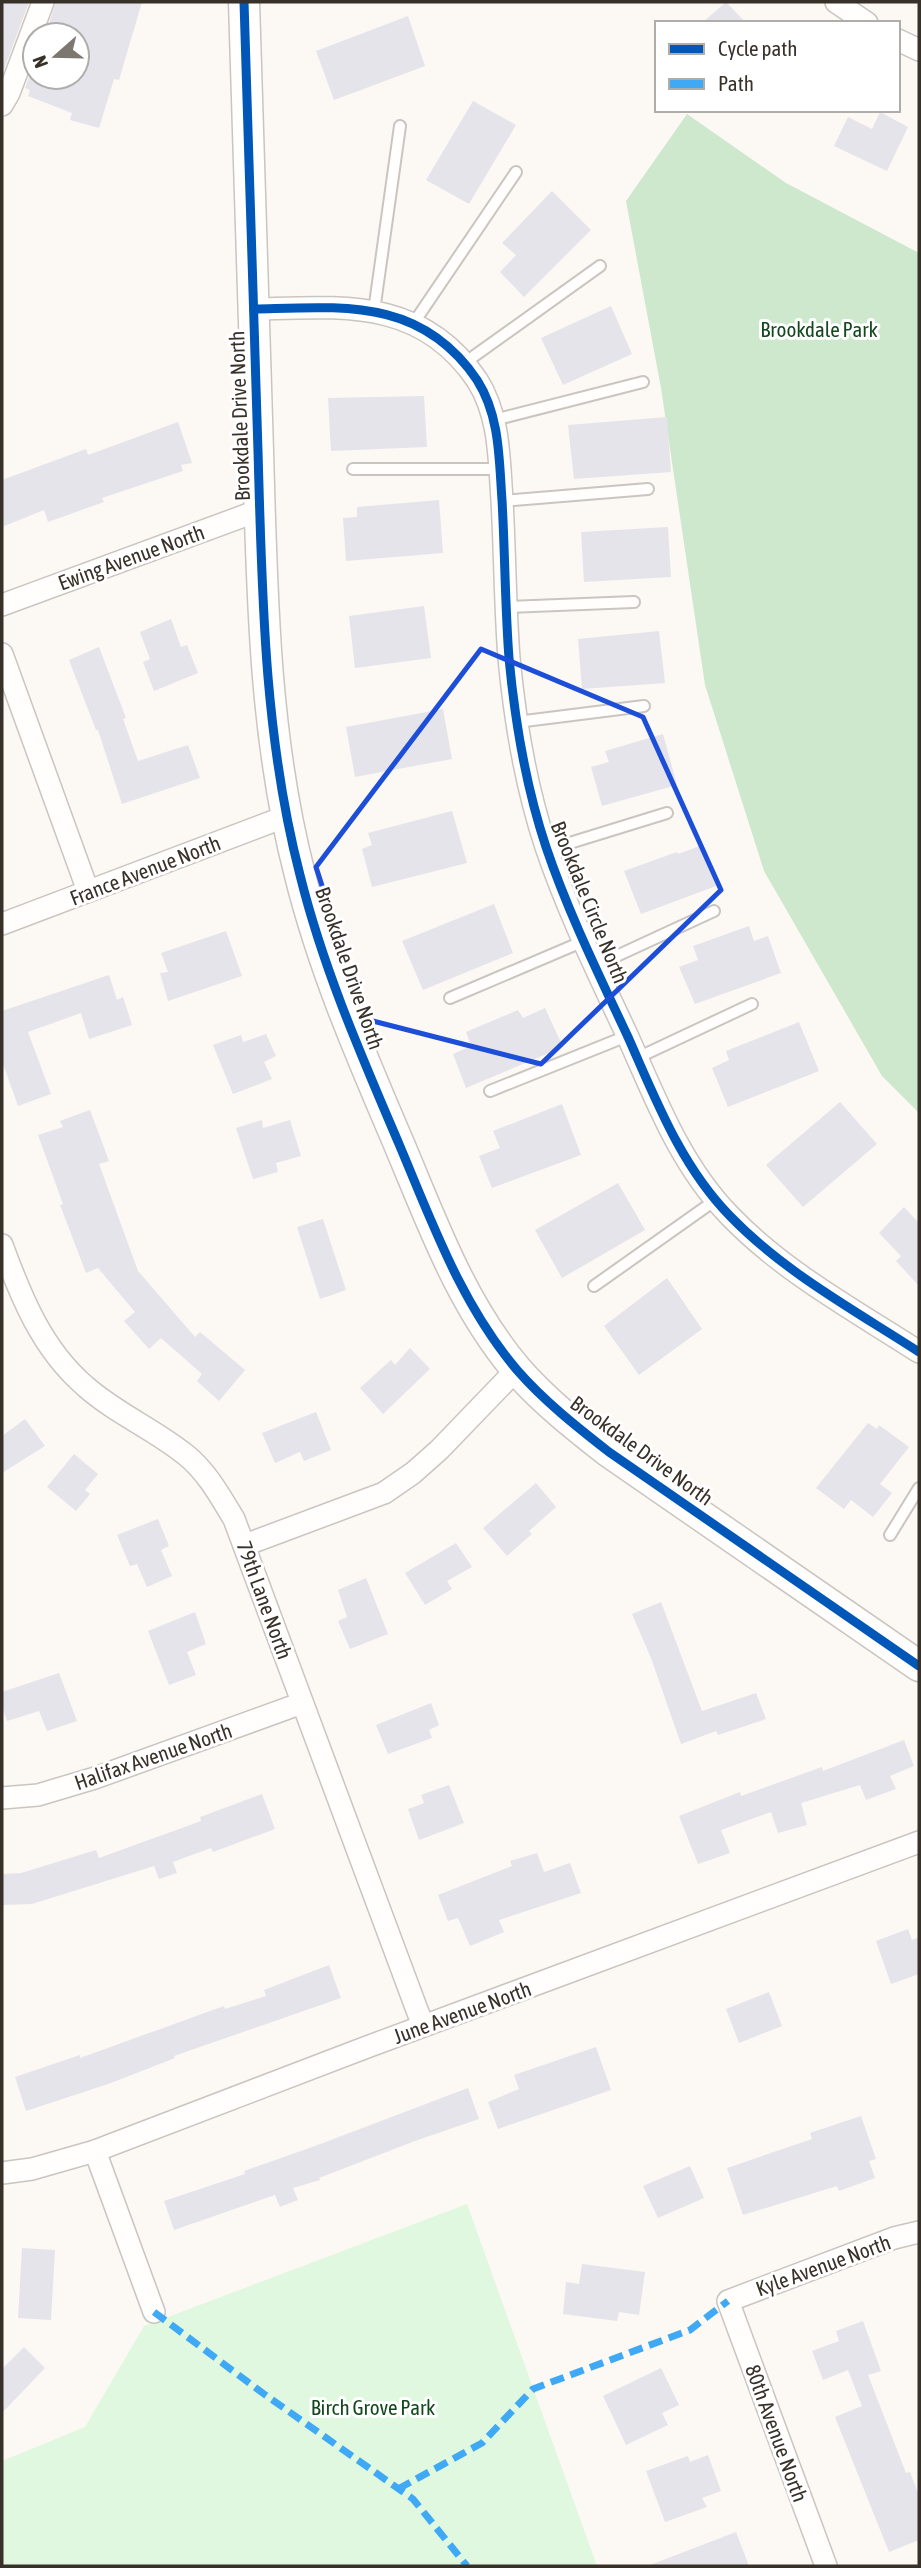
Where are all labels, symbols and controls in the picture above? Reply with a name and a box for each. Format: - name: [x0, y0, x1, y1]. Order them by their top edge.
- north arrow: [21, 21, 91, 91]
- legend: [655, 21, 900, 112]
- text: Cycle path: [718, 36, 797, 60]
- text: N: [28, 53, 52, 71]
- text: Path: [718, 71, 754, 95]
- park label: Brookdale Park: [760, 317, 878, 341]
- street label: Brookdale Drive North: [224, 330, 254, 502]
- street label: Ewing Avenue North: [55, 519, 207, 595]
- street label: Brookdale Circle North: [547, 817, 633, 987]
- street label: France Avenue North: [66, 830, 224, 910]
- street label: Brookdale Drive North: [311, 884, 389, 1052]
- street label: Brookdale Drive North: [566, 1390, 718, 1510]
- street label: 79th Lane North: [233, 1538, 297, 1662]
- street label: Halifax Avenue North: [71, 1718, 235, 1794]
- street label: June Avenue North: [390, 1976, 534, 2048]
- street label: Kyle Avenue North: [752, 2230, 894, 2300]
- street label: 80th Avenue North: [741, 2361, 813, 2505]
- park label: Birch Grove Park: [311, 2395, 435, 2419]

